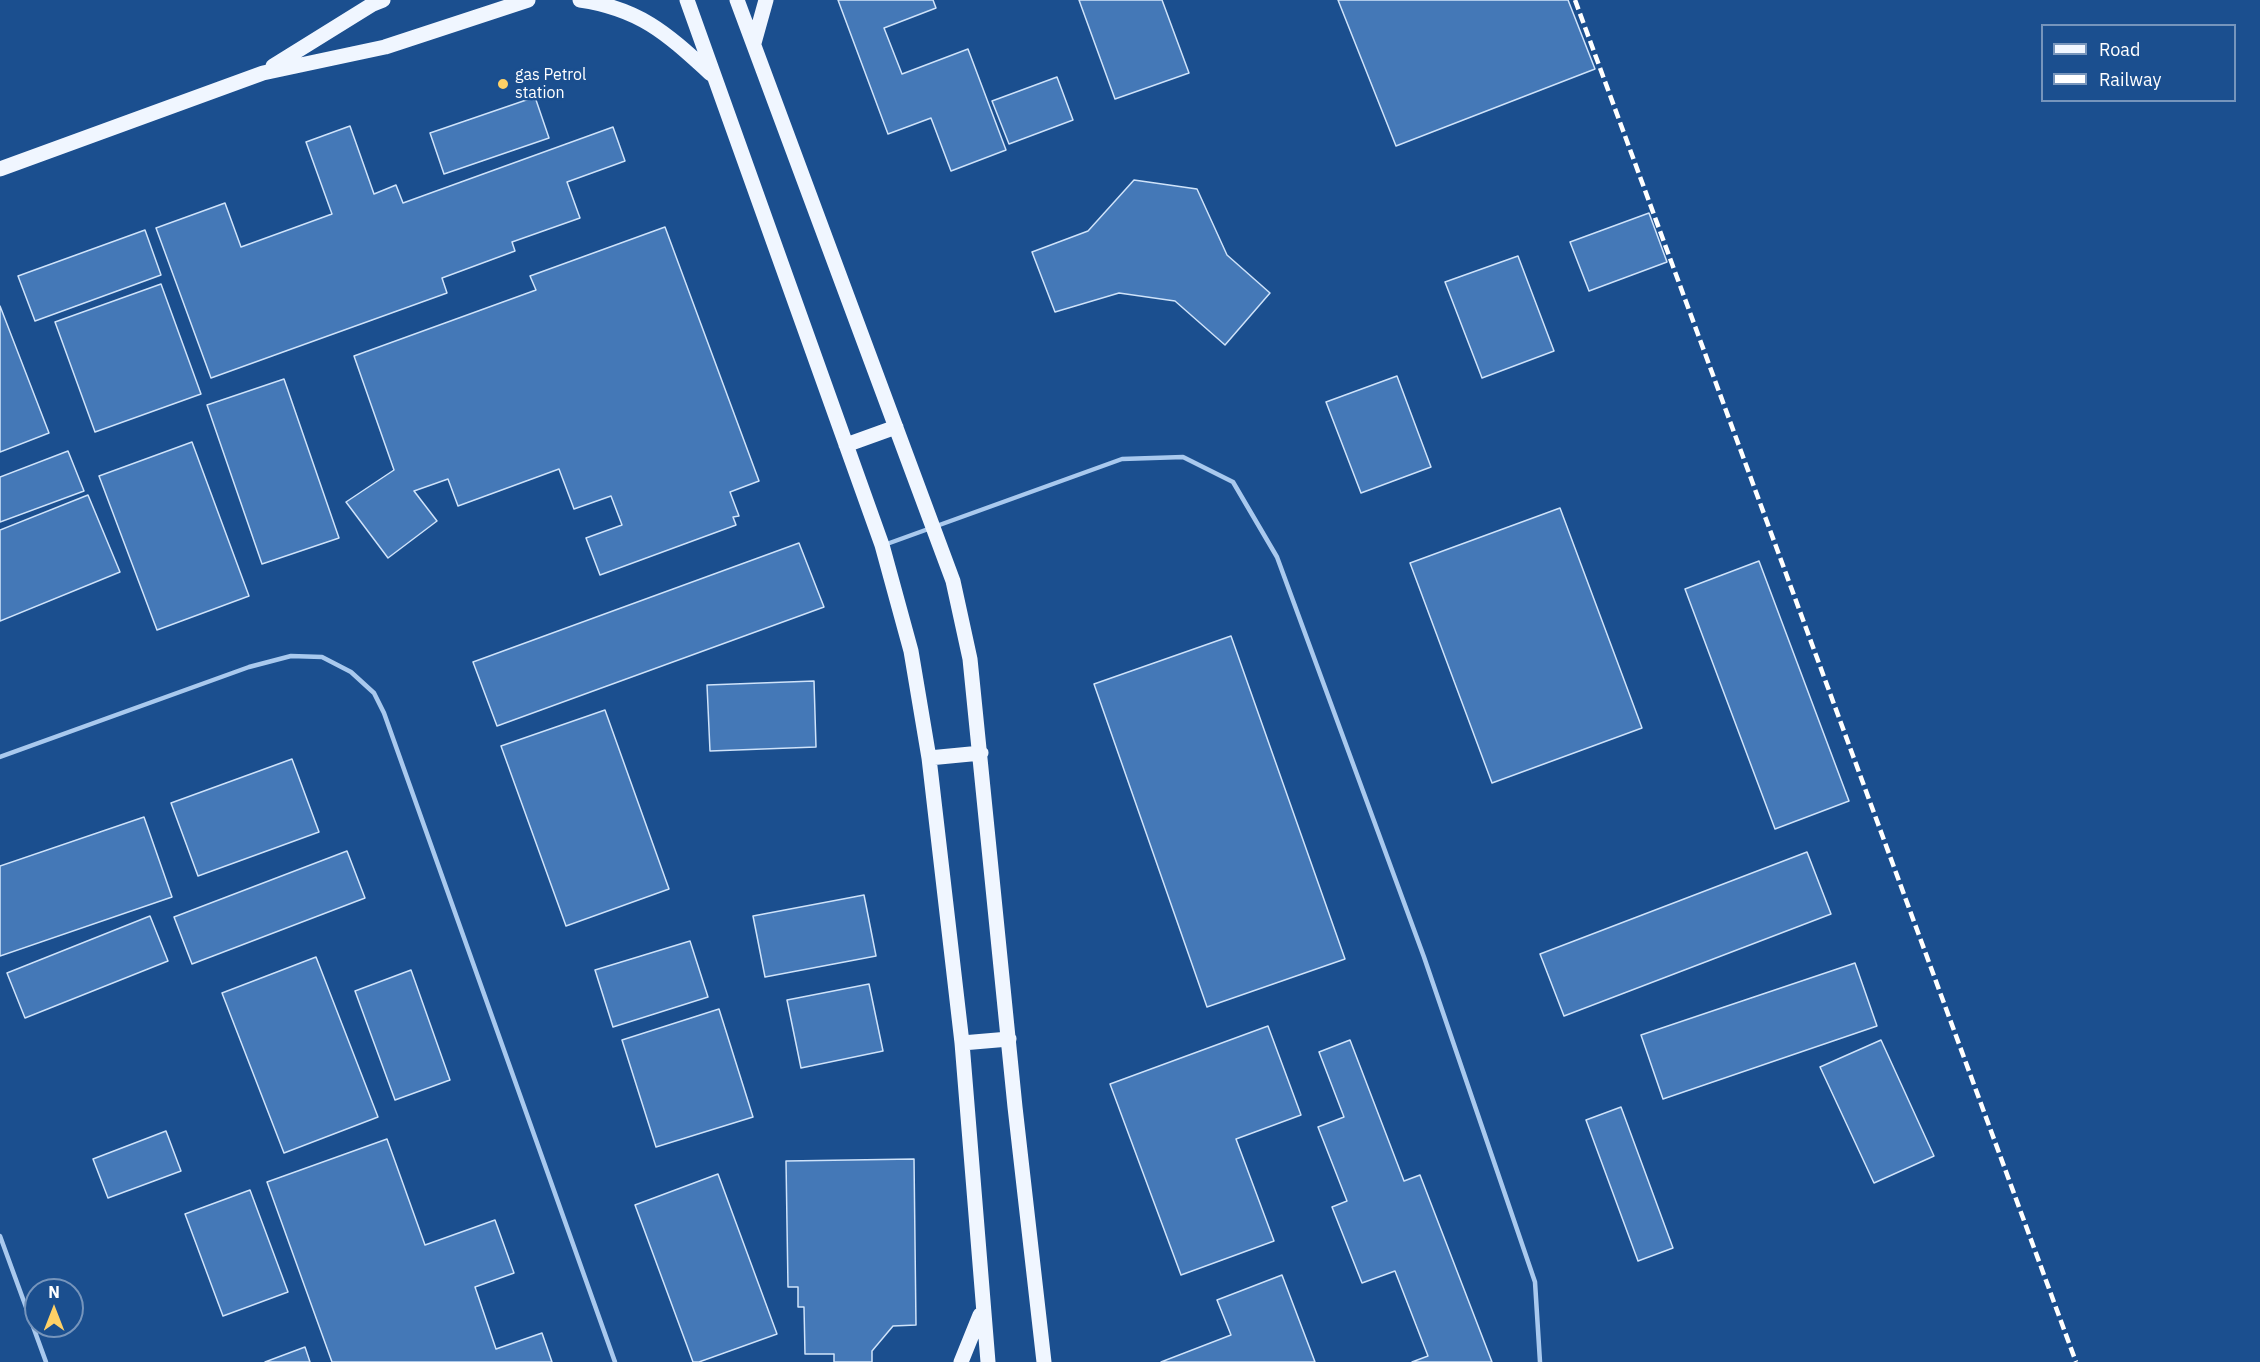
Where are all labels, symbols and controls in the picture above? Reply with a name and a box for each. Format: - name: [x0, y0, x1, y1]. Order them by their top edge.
- legend: [2041, 24, 2236, 102]
- text: Road: [2099, 38, 2140, 61]
- place label: gas Petrol station: [515, 65, 586, 103]
- text: Railway: [2099, 68, 2161, 91]
- marker: gas Petrol station: [496, 77, 510, 91]
- north arrow: [24, 1278, 84, 1338]
- text: N: [48, 1282, 60, 1302]

